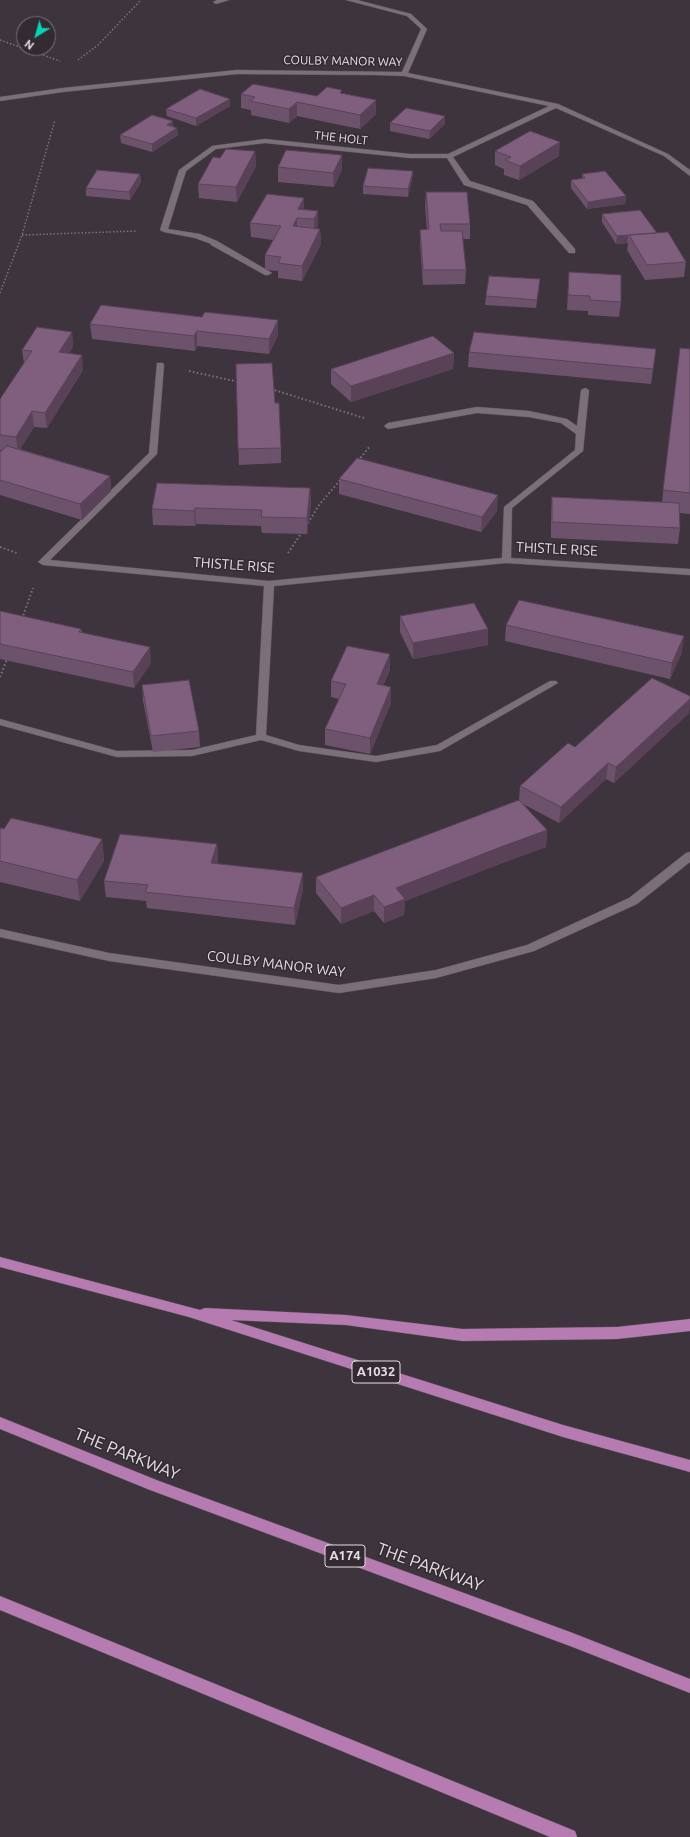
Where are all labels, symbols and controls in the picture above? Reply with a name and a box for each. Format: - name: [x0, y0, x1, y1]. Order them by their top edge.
- north arrow: [16, 16, 56, 56]
- text: N: [22, 38, 36, 52]
- street label: COULBY MANOR WAY: [283, 53, 403, 69]
- street label: THE HOLT: [314, 128, 368, 148]
- street label: THISTLE RISE: [516, 538, 598, 560]
- street label: THISTLE RISE: [193, 554, 275, 576]
- street label: COULBY MANOR WAY: [206, 947, 346, 981]
- road number: A1032: [352, 1361, 400, 1383]
- street label: THE PARKWAY: [71, 1424, 183, 1484]
- street label: THE PARKWAY: [374, 1538, 486, 1596]
- road number: A174: [325, 1545, 365, 1567]

